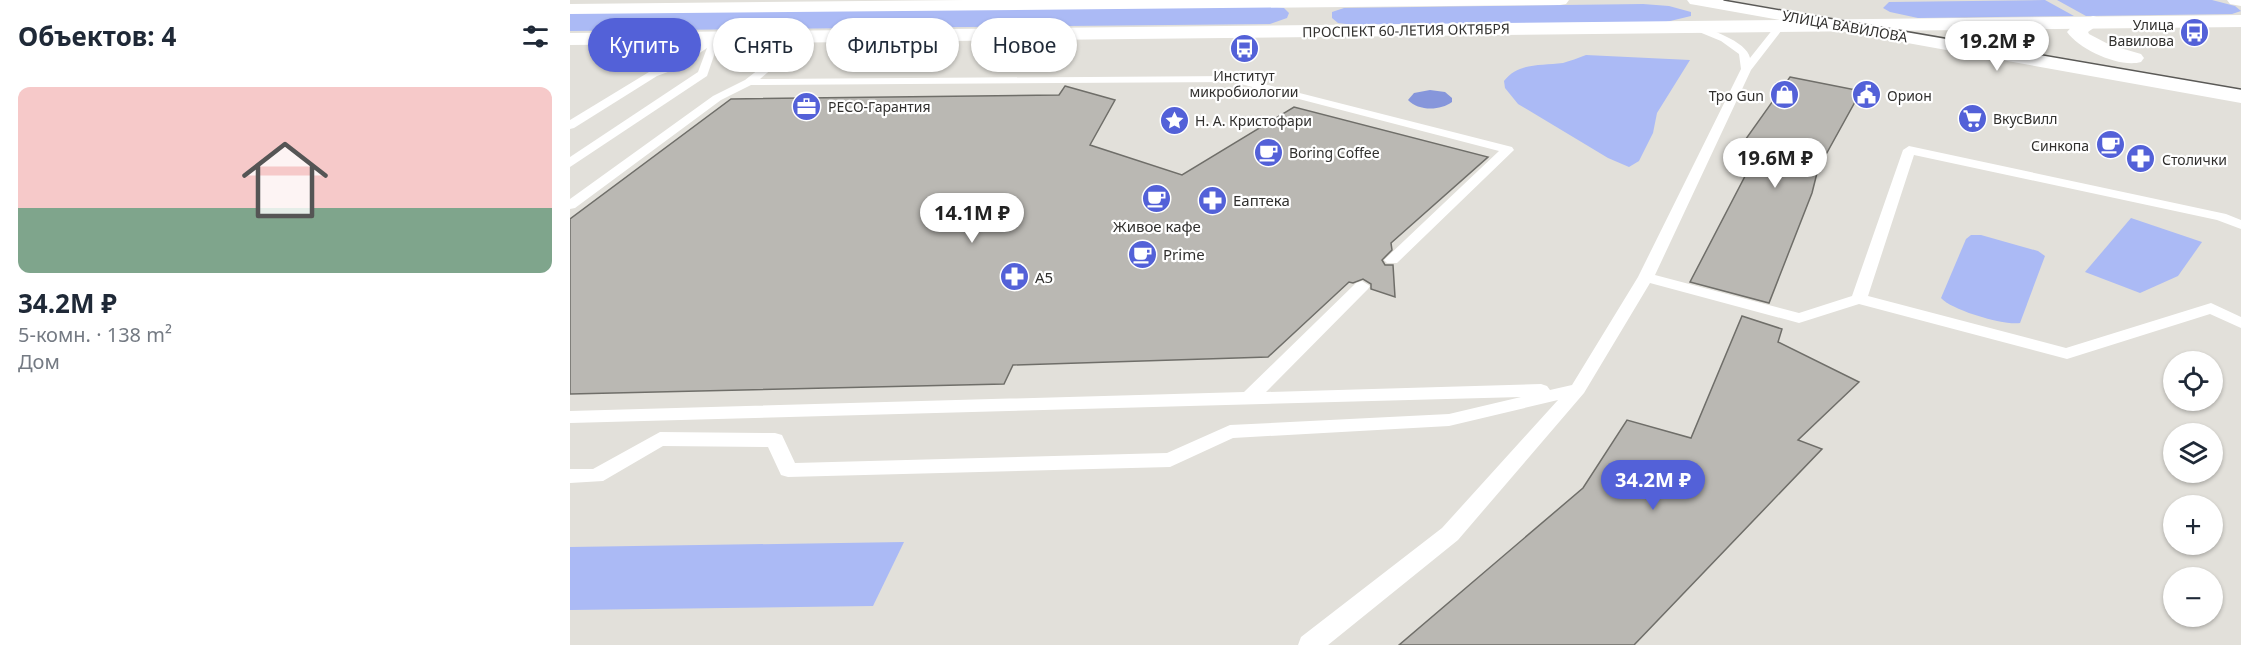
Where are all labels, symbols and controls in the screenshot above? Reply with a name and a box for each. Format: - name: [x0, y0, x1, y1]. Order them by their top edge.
- street label: УЛИЦА ВАВИЛОВА: [1781, 6, 1909, 46]
- place label: Улица Вавилова: [2108, 15, 2174, 50]
- bus stop icon: Улица Вавилова: [2179, 16, 2211, 48]
- text: Объектов: 4: [18, 18, 176, 54]
- chip: Купить: [588, 18, 701, 72]
- chip: Снять: [713, 18, 814, 72]
- chip: Фильтры: [826, 18, 959, 72]
- chip: Новое: [971, 18, 1077, 72]
- street label: ПРОСПЕКТ 60-ЛЕТИЯ ОКТЯБРЯ: [1302, 19, 1510, 41]
- icon: filters: [519, 20, 552, 53]
- pin: 19.2M ₽: [1942, 21, 2052, 72]
- text: 19.2M ₽: [1959, 27, 2035, 54]
- bus stop icon: Институт микробиологии: [1228, 32, 1260, 64]
- place label: Институт микробиологии: [1189, 66, 1299, 101]
- shop icon: Tpo Gun: [1769, 79, 1801, 111]
- public building icon: Орион: [1850, 79, 1882, 111]
- place label: Tpo Gun: [1709, 86, 1764, 105]
- place label: Орион: [1887, 86, 1932, 105]
- office icon: РЕСО-Гарантия: [791, 90, 823, 122]
- place label: РЕСО-Гарантия: [828, 97, 931, 116]
- supermarket icon: ВкусВилл: [1956, 102, 1988, 134]
- place icon: Н. А. Кристофари: [1158, 104, 1190, 136]
- place label: ВкусВилл: [1993, 109, 2057, 128]
- place label: Н. А. Кристофари: [1195, 111, 1312, 130]
- icon: home: [231, 126, 339, 234]
- cafe icon: Синкопа: [2094, 129, 2126, 161]
- cafe icon: Boring Coffee: [1252, 136, 1284, 168]
- place label: Синкопа: [2031, 136, 2089, 155]
- pin: 19.6M ₽: [1720, 138, 1830, 189]
- place label: Boring Coffee: [1289, 143, 1380, 162]
- pharmacy icon: Столички: [2125, 143, 2157, 175]
- text: 19.6M ₽: [1737, 144, 1813, 171]
- place label: Столички: [2162, 150, 2227, 169]
- cafe icon: Живое кафе: [1141, 183, 1173, 215]
- pharmacy icon: Еаптека: [1196, 184, 1228, 216]
- place label: Еаптека: [1233, 190, 1290, 210]
- pin: 14.1M ₽: [917, 193, 1027, 244]
- text: 14.1M ₽: [934, 199, 1010, 226]
- place label: Живое кафе: [1113, 216, 1201, 236]
- cafe icon: Prime: [1126, 238, 1158, 270]
- place label: Prime: [1163, 244, 1205, 264]
- pharmacy icon: А5: [998, 261, 1030, 293]
- place label: А5: [1035, 267, 1053, 287]
- text: 34.2M ₽: [18, 285, 117, 321]
- text: 5-комн. · 138 m²: [18, 321, 172, 348]
- text: Дом: [18, 348, 60, 375]
- map controls: [2163, 351, 2223, 627]
- button: locate: [2163, 351, 2223, 411]
- button: layers: [2163, 423, 2223, 483]
- pin: 34.2M ₽: [1598, 460, 1708, 511]
- text: 34.2M ₽: [1615, 466, 1691, 493]
- button: +: [2163, 495, 2223, 555]
- button: −: [2163, 567, 2223, 627]

